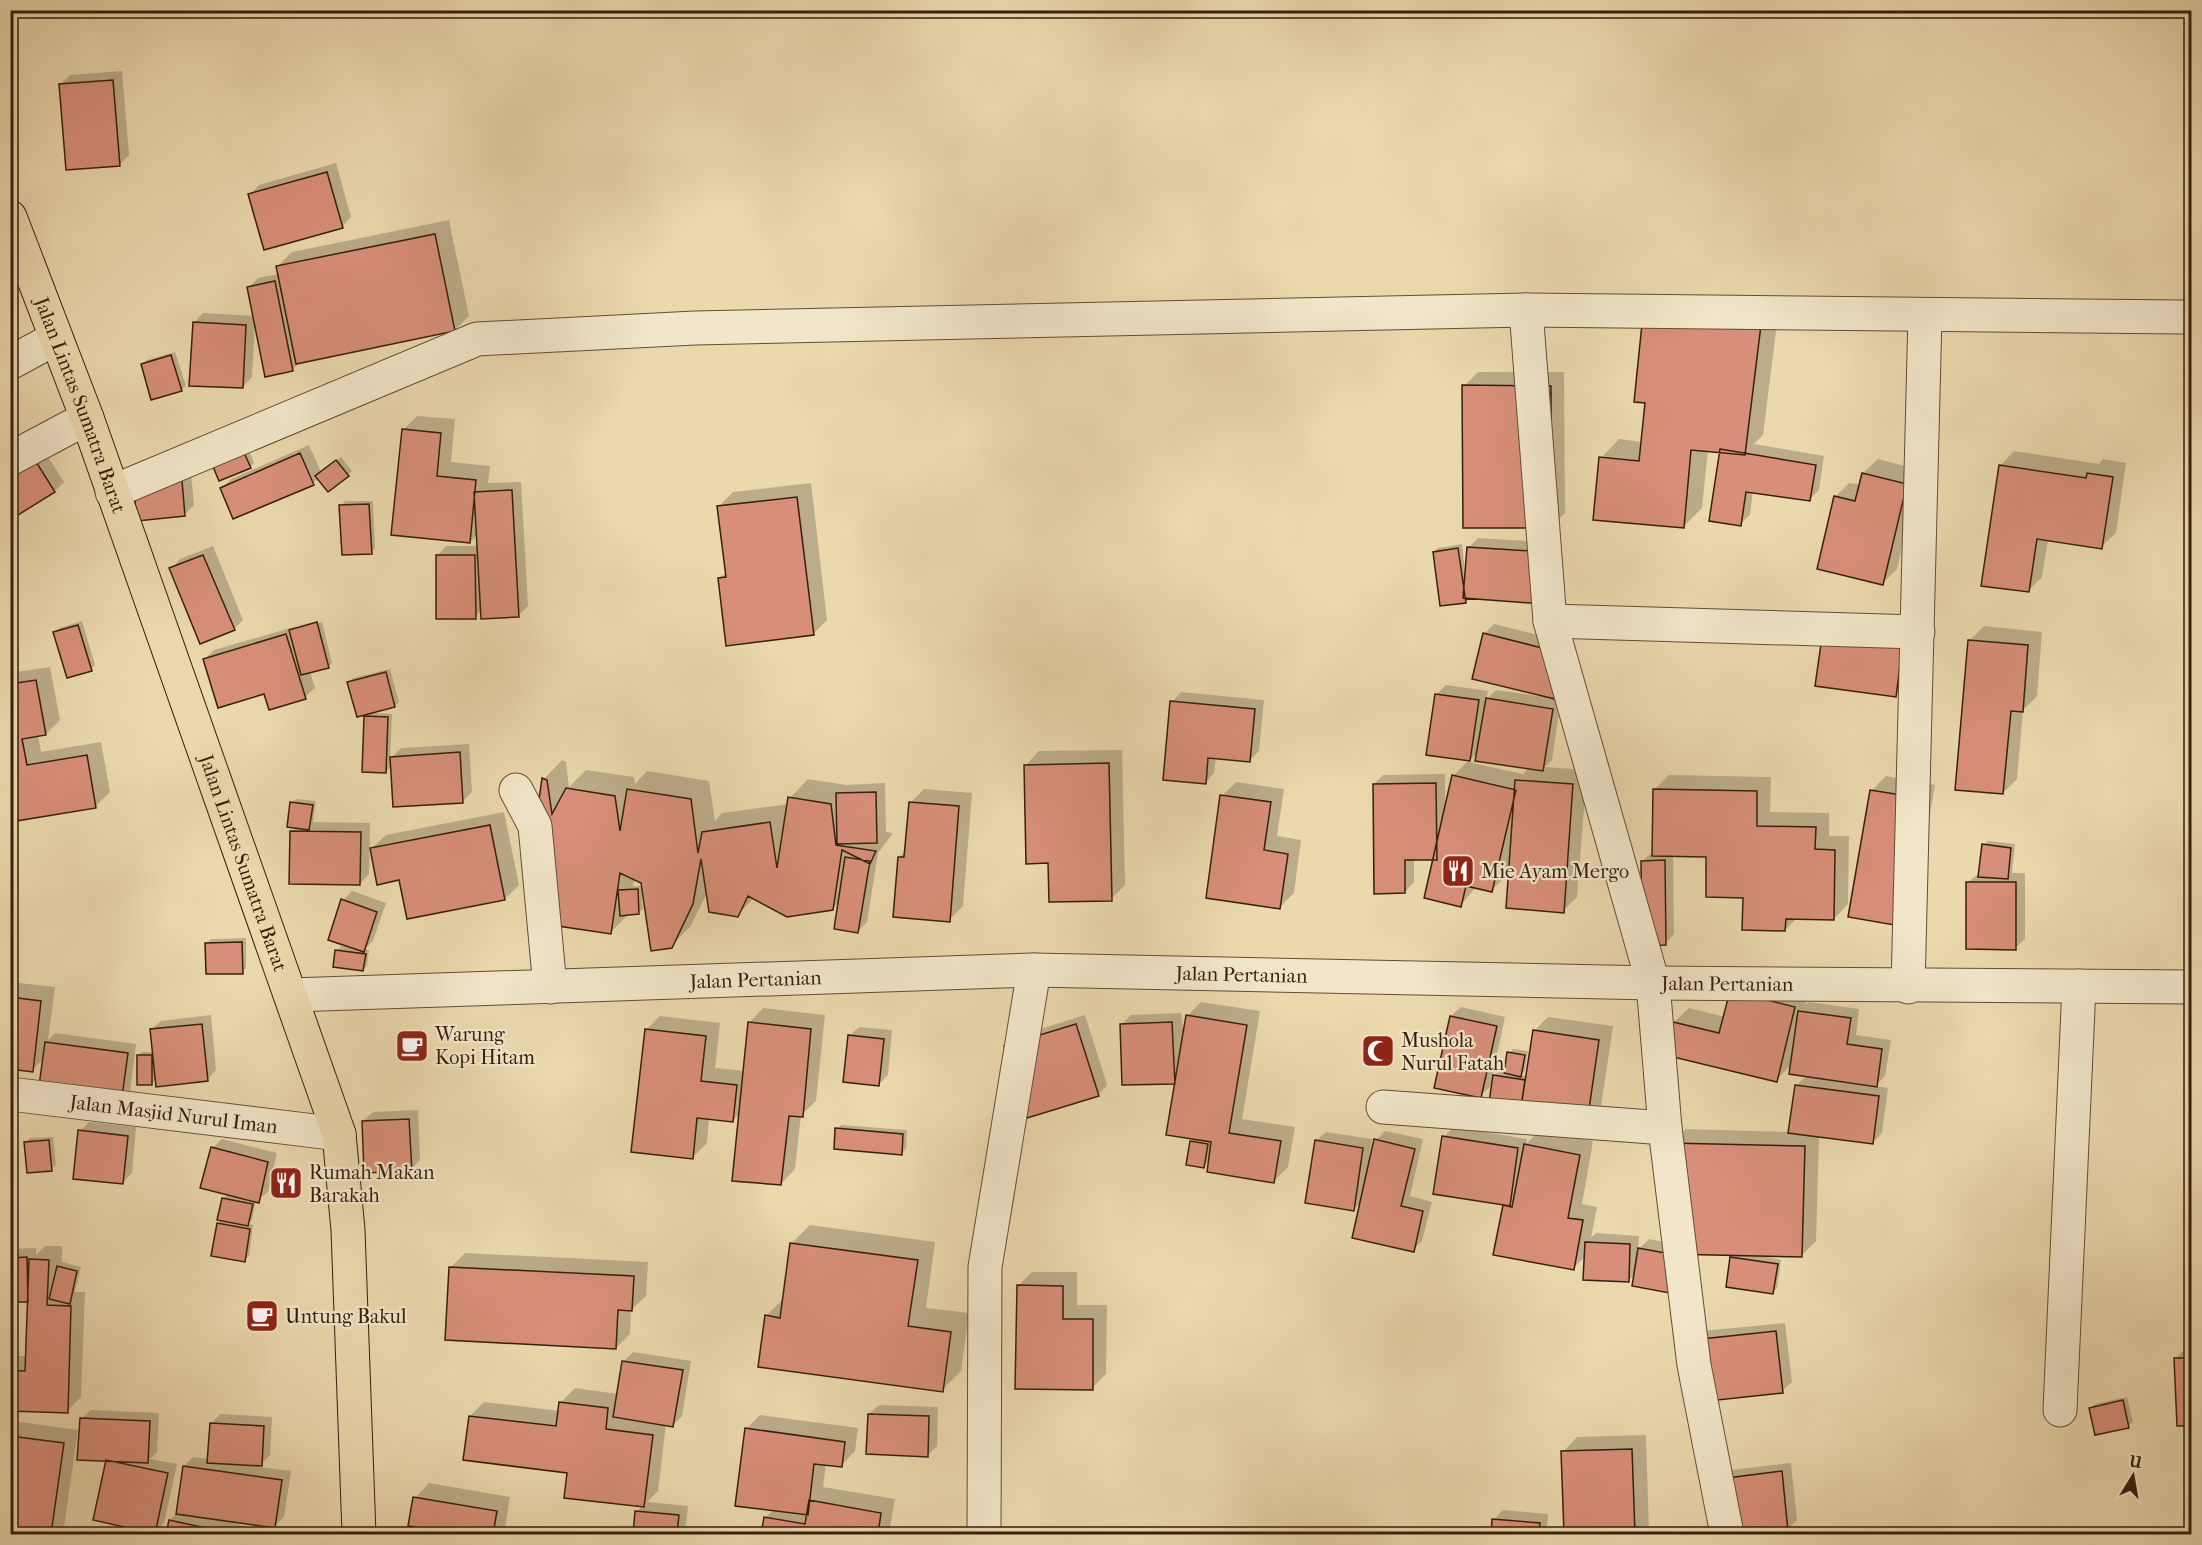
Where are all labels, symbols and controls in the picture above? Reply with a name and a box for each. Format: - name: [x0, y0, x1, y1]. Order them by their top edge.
- street label: Jalan Lintas Sumatra Barat: [30, 292, 131, 516]
- street label: Jalan Lintas Sumatra Barat: [194, 750, 292, 975]
- restaurant icon: Mie Ayam Mergo: [1440, 853, 1476, 889]
- place label: Mie Ayam Mergo: [1481, 860, 1629, 883]
- street label: Jalan Pertanian: [1173, 961, 1308, 987]
- street label: Jalan Pertanian: [687, 966, 822, 993]
- street label: Jalan Pertanian: [1659, 972, 1794, 996]
- place label: Warung Kopi Hitam: [434, 1023, 535, 1069]
- cafe icon: Warung Kopi Hitam: [394, 1028, 430, 1064]
- place label: Mushola Nurul Fatah: [1401, 1029, 1505, 1075]
- mosque icon: Mushola Nurul Fatah: [1360, 1033, 1396, 1069]
- street label: Jalan Masjid Nurul Iman: [67, 1090, 279, 1138]
- place label: Rumah Makan Barakah: [309, 1161, 435, 1207]
- restaurant icon: Rumah Makan Barakah: [268, 1165, 304, 1201]
- cafe icon: Untung Bakul: [244, 1298, 280, 1334]
- place label: Untung Bakul: [285, 1305, 407, 1328]
- north arrow: [2103, 1446, 2163, 1506]
- text: U: [2127, 1451, 2144, 1472]

